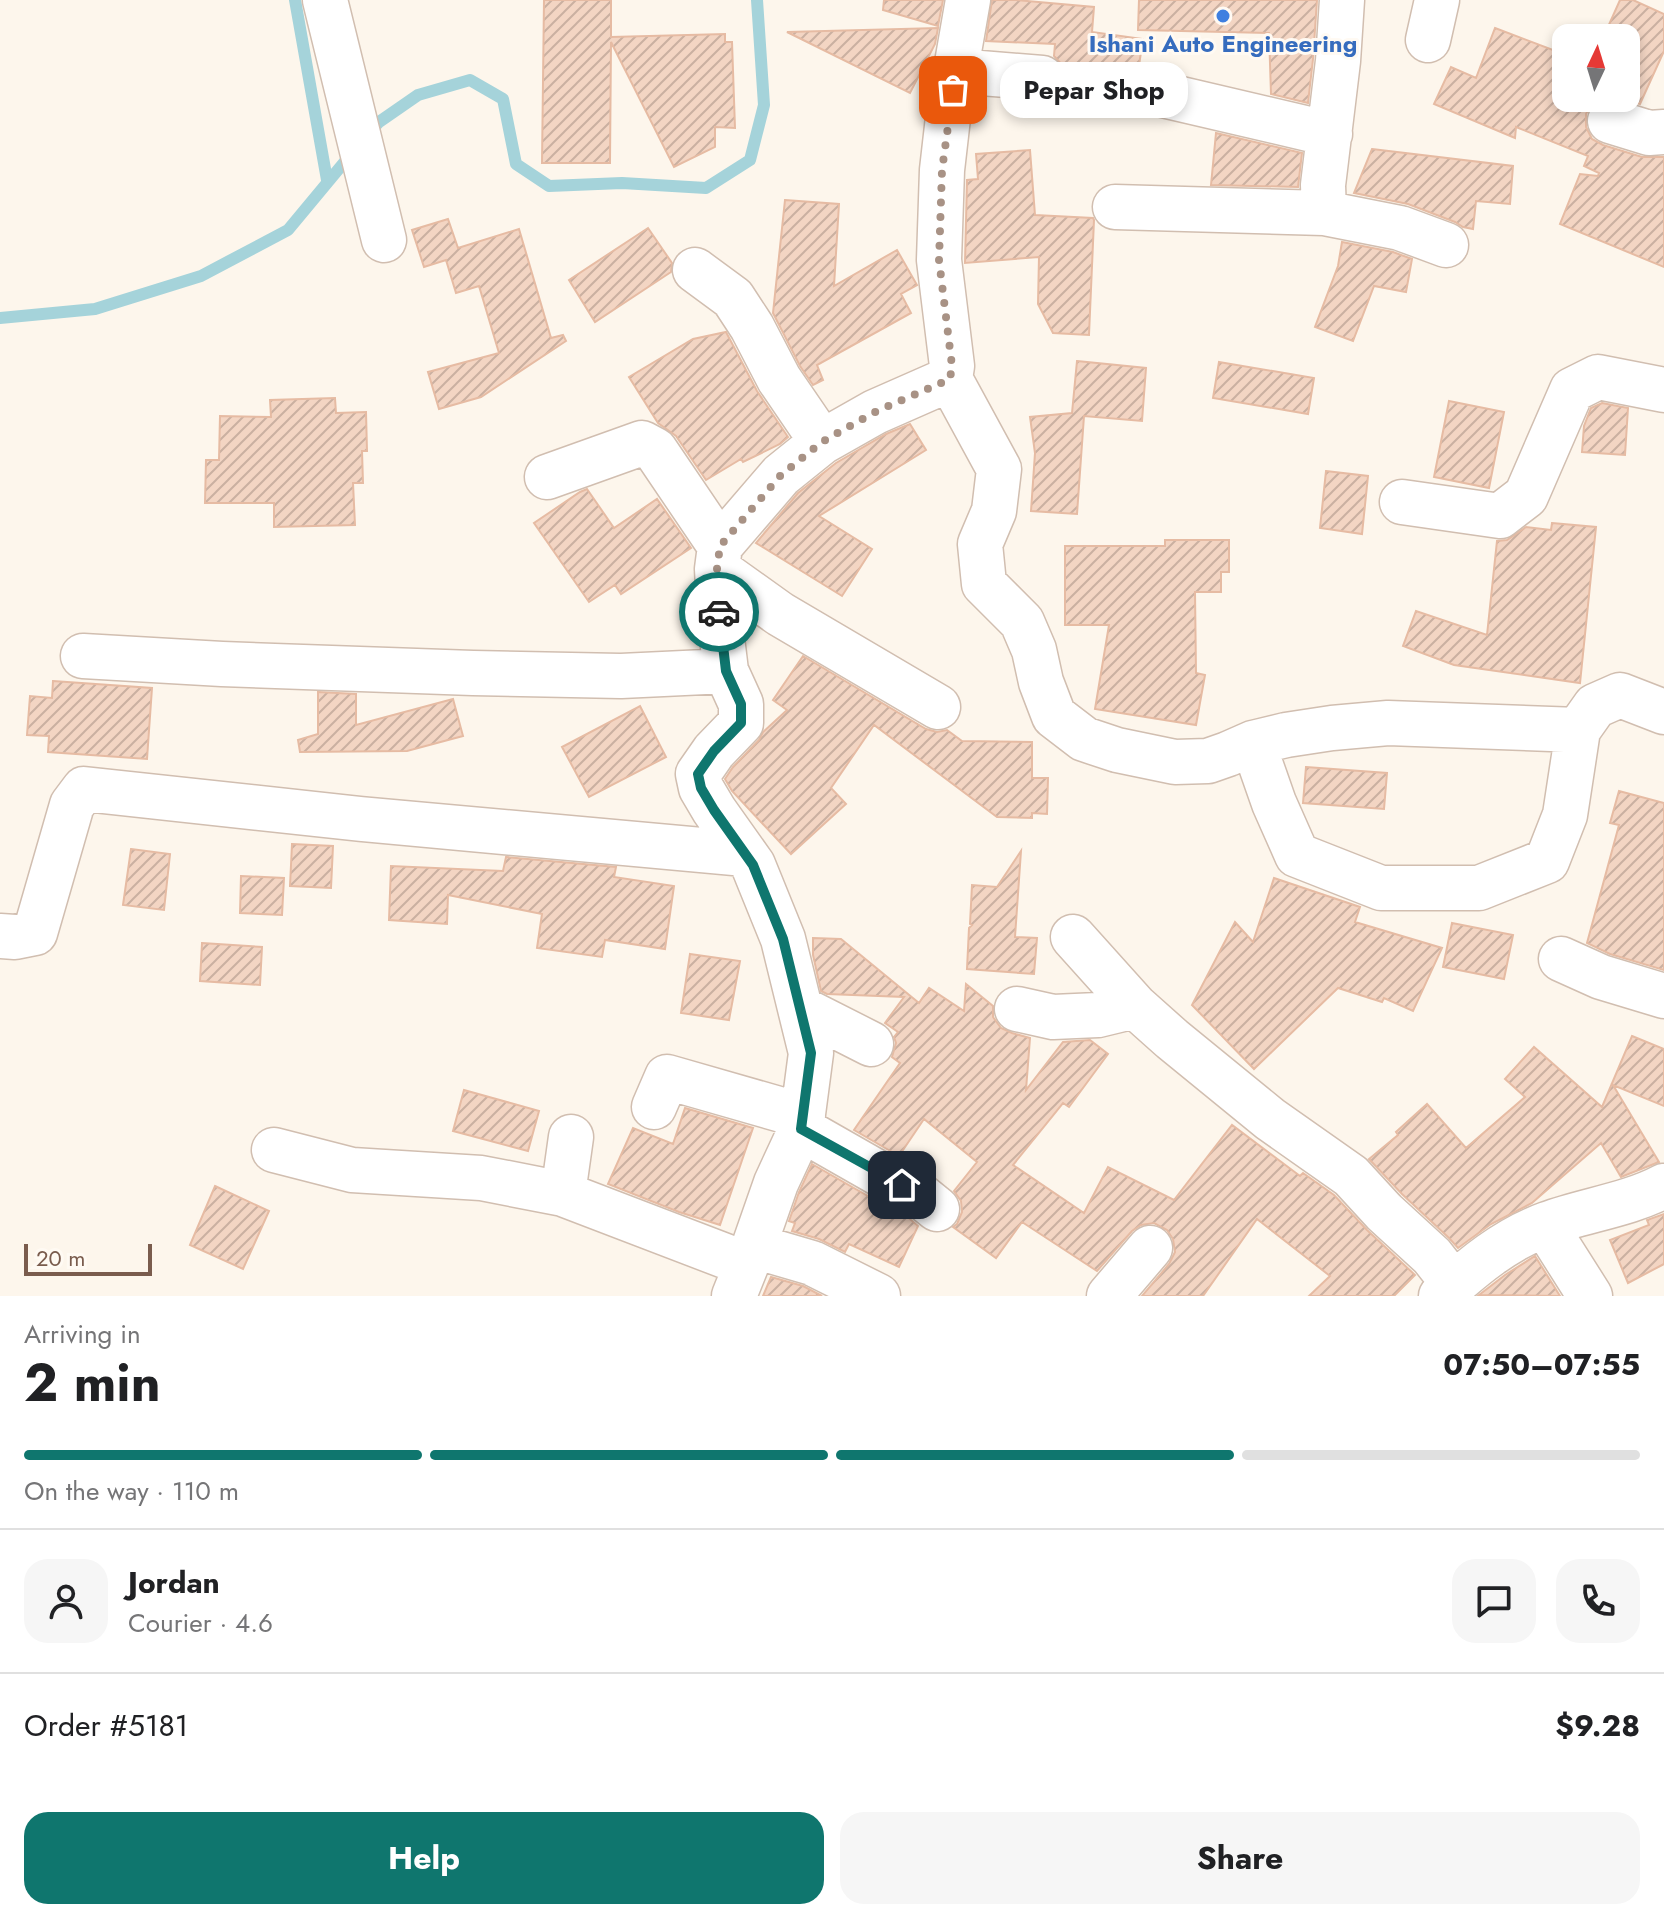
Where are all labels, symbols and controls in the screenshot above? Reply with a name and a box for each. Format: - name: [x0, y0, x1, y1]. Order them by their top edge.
- marker: Ishani Auto Engineering: [1214, 7, 1232, 25]
- north arrow: [1552, 24, 1640, 112]
- map controls: [1552, 24, 1640, 112]
- place label: Ishani Auto Engineering: [1089, 26, 1357, 61]
- pin: [919, 56, 987, 124]
- callout: Pepar Shop: [1001, 62, 1189, 118]
- icon: bag: [931, 68, 975, 112]
- text: Pepar Shop: [1023, 71, 1165, 109]
- courier: [679, 572, 759, 652]
- icon: car: [697, 590, 741, 634]
- pin: [868, 1151, 936, 1219]
- icon: home: [880, 1163, 924, 1207]
- scale bar: [24, 1240, 152, 1276]
- text: 20 m: [36, 1242, 85, 1274]
- text: Arriving in: [24, 1315, 141, 1353]
- text: 07:50–07:55: [1443, 1343, 1640, 1386]
- text: 2 min: [24, 1345, 161, 1421]
- text: On the way · 110 m: [24, 1472, 239, 1510]
- button: person: [24, 1559, 108, 1643]
- button: chat: [1452, 1559, 1536, 1643]
- button: phone: [1556, 1559, 1640, 1643]
- text: Jordan: [128, 1561, 220, 1604]
- text: Courier · 4.6: [128, 1604, 273, 1642]
- text: Order #5181: [24, 1704, 188, 1747]
- text: $9.28: [1555, 1704, 1640, 1747]
- button: Help: [24, 1812, 824, 1904]
- button: Share: [840, 1812, 1640, 1904]

